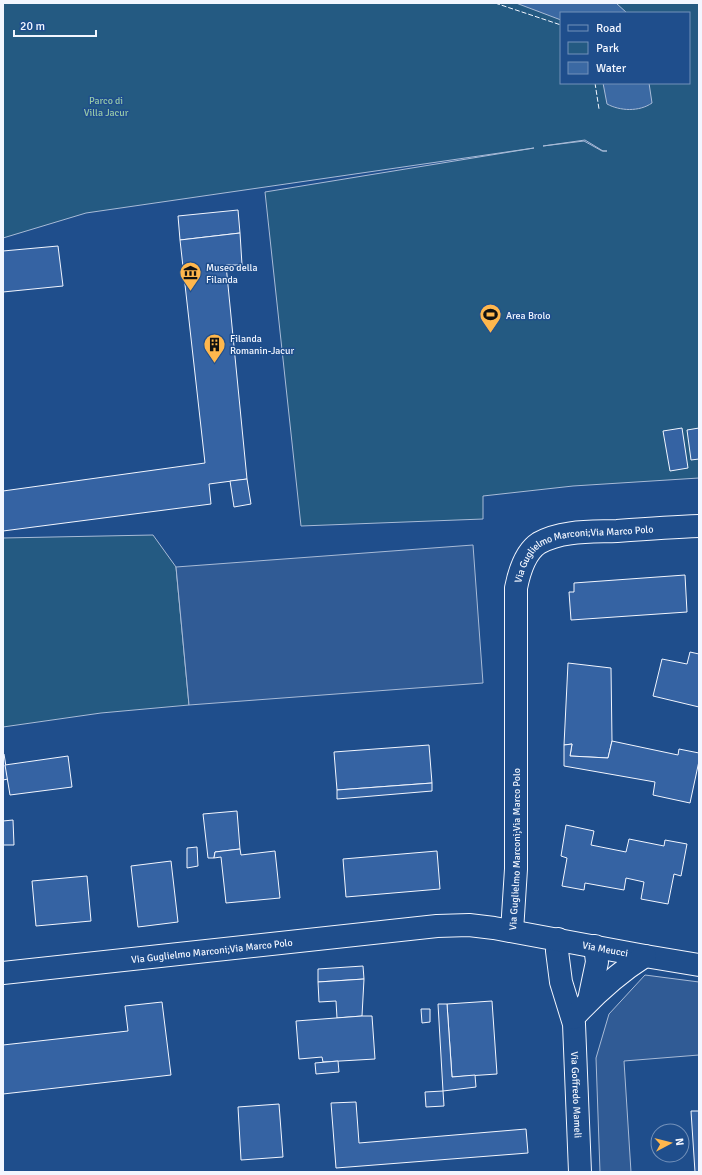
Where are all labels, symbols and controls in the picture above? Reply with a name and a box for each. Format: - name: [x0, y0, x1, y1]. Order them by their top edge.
- scale bar: [14, 12, 96, 38]
- legend: [560, 12, 690, 84]
- text: 20 m: [20, 19, 45, 34]
- text: Road: [596, 21, 622, 36]
- text: Park: [596, 41, 619, 56]
- text: Water: [596, 61, 627, 76]
- park label: Parco di Villa Jacur: [84, 95, 129, 119]
- museum icon: Museo della Filanda: [178, 260, 204, 293]
- place label: Museo della Filanda: [206, 262, 257, 286]
- sports icon: Area Brolo: [477, 302, 503, 335]
- place label: Area Brolo: [506, 310, 551, 322]
- building icon: Filanda Romanin-Jacur: [202, 331, 228, 364]
- place label: Filanda Romanin-Jacur: [230, 333, 294, 357]
- street label: Via Guglielmo Marconi;Via Marco Polo: [512, 523, 654, 584]
- street label: Via Guglielmo Marconi;Via Marco Polo: [507, 768, 523, 931]
- street label: Via Guglielmo Marconi;Via Marco Polo: [131, 937, 293, 966]
- street label: Via Meucci: [581, 939, 629, 960]
- street label: Via Goffredo Mameli: [568, 1051, 584, 1138]
- north arrow: [650, 1123, 690, 1163]
- text: N: [673, 1137, 686, 1146]

